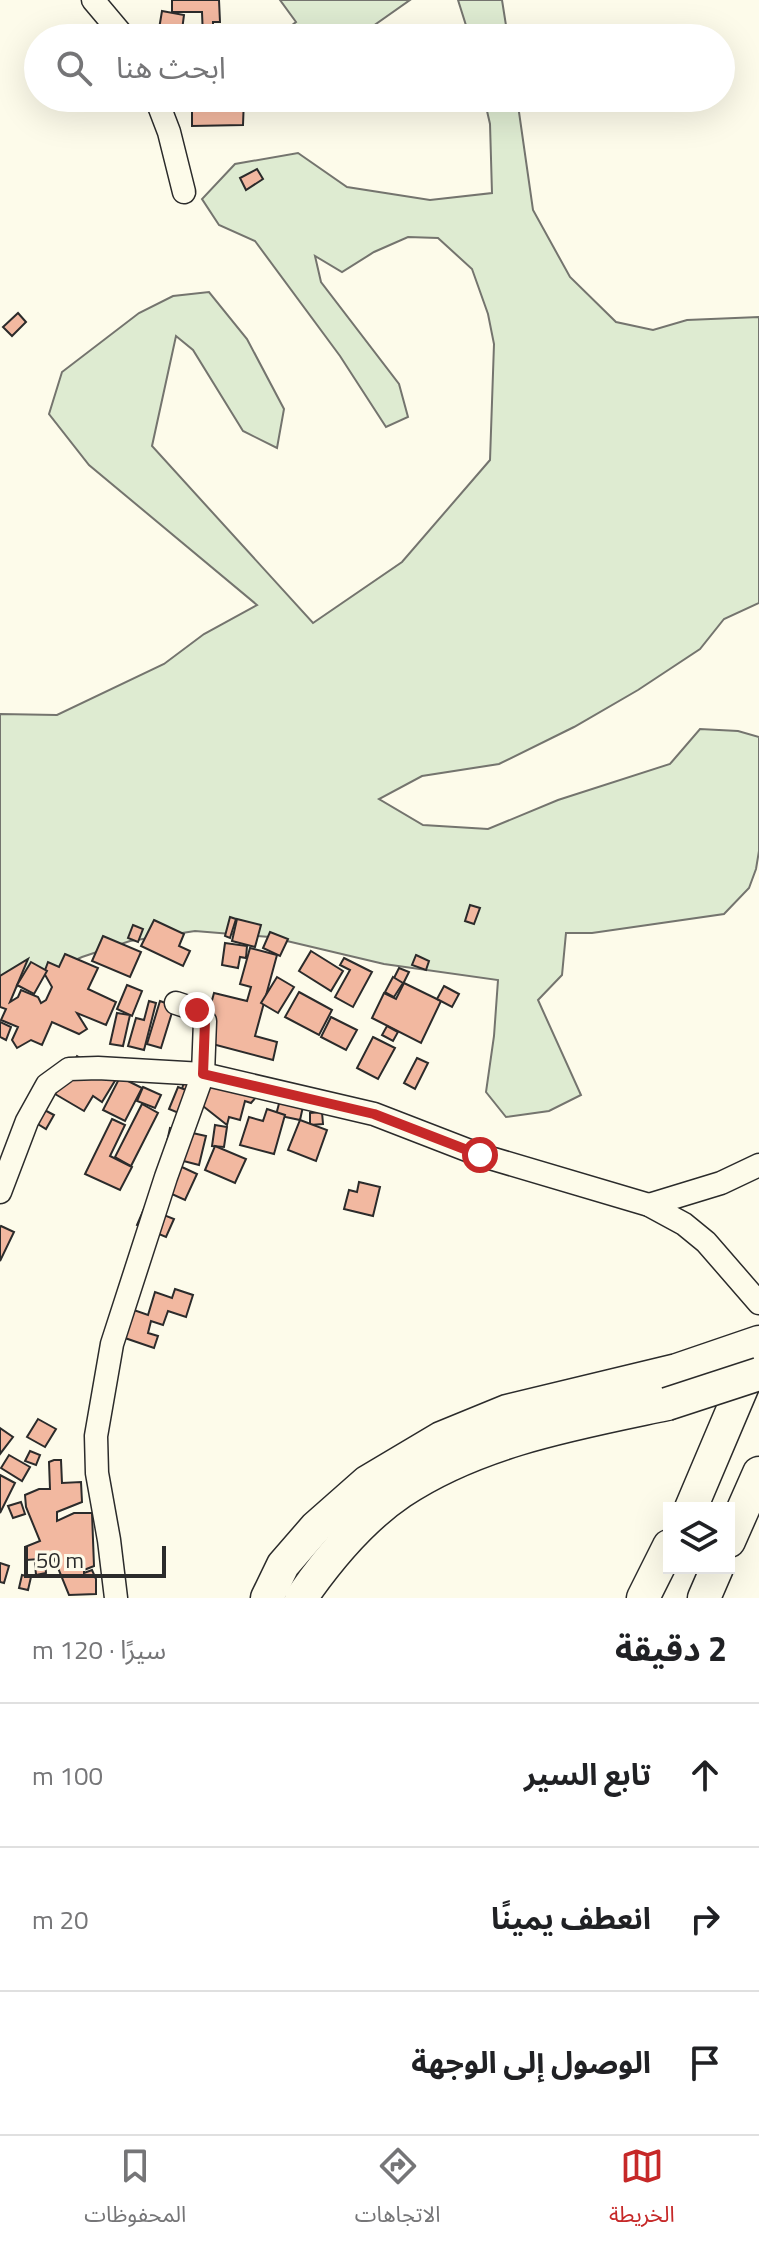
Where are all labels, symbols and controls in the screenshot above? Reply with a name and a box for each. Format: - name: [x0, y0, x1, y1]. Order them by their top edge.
- search box: [24, 24, 735, 112]
- text: ابحث هنا: [116, 44, 226, 90]
- icon: search: [52, 46, 96, 90]
- route end: [179, 992, 215, 1028]
- route start: [462, 1137, 498, 1173]
- map controls: [663, 1502, 735, 1574]
- button: layers: [663, 1502, 735, 1574]
- scale bar: [24, 1542, 166, 1578]
- text: 50 m: [36, 1543, 84, 1577]
- text: 2 دقيقة: [615, 1622, 727, 1674]
- text: سيرًا · 120 m: [32, 1630, 166, 1669]
- text: تابع السير: [524, 1751, 651, 1797]
- icon: ahead: [683, 1753, 727, 1797]
- text: 100 m: [32, 1756, 103, 1795]
- text: انعطف يمينًا: [491, 1895, 651, 1941]
- icon: right: [683, 1897, 727, 1941]
- text: 20 m: [32, 1900, 89, 1939]
- text: الوصول إلى الوجهة: [411, 2039, 651, 2085]
- icon: arrive: [683, 2041, 727, 2085]
- tab: المحفوظات: [84, 2144, 186, 2238]
- tab: الاتجاهات: [355, 2144, 441, 2238]
- tab: الخريطة: [609, 2144, 675, 2238]

